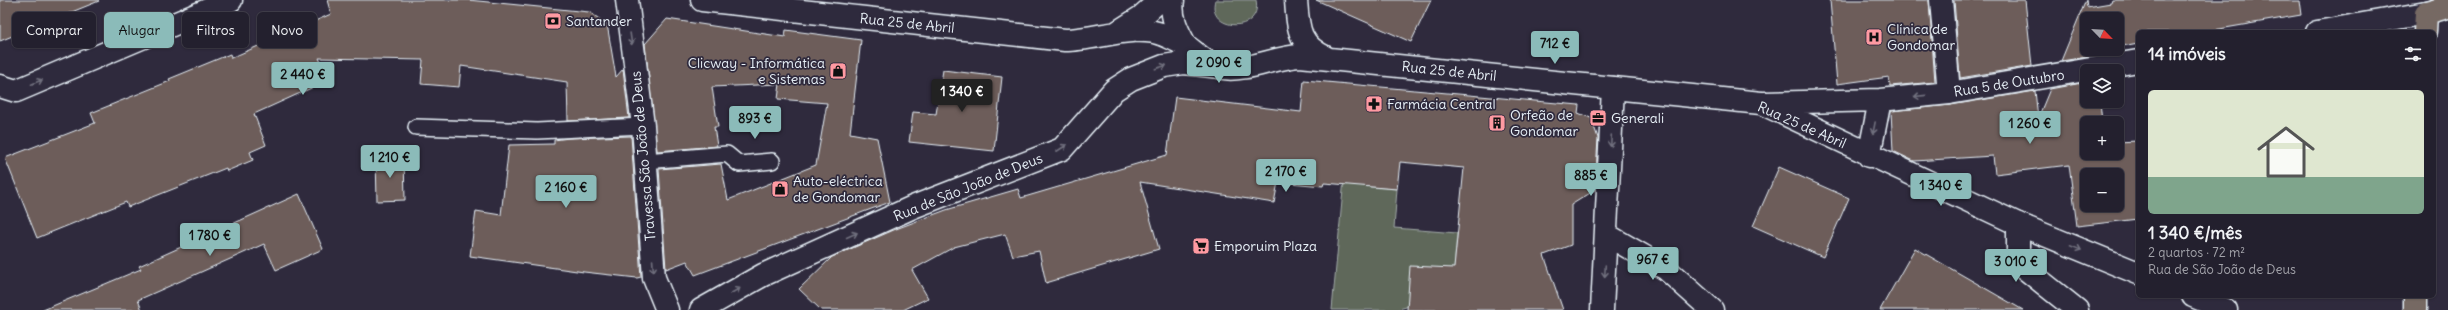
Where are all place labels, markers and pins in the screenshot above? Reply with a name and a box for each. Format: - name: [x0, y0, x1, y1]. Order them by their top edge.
- bank icon: Santander: [543, 11, 563, 31]
- place label: Santander: [566, 12, 632, 30]
- place label: Clínica de Gondomar: [1887, 20, 1955, 54]
- hospital icon: Clínica de Gondomar: [1864, 27, 1884, 47]
- pin: 712 €: [1527, 31, 1583, 65]
- pin: 2 090 €: [1182, 50, 1256, 84]
- place label: Clicway - Informática e Sistemas: [688, 54, 825, 88]
- shop icon: Clicway - Informática e Sistemas: [828, 61, 848, 81]
- pin: 2 440 €: [266, 62, 340, 96]
- pin: 1 340 €: [925, 79, 999, 113]
- pharmacy icon: Farmácia Central: [1364, 94, 1384, 114]
- place label: Farmácia Central: [1387, 95, 1496, 113]
- pin: 893 €: [727, 106, 783, 140]
- place label: Orfeão de Gondomar: [1510, 106, 1578, 140]
- office icon: Generali: [1588, 108, 1608, 128]
- place label: Generali: [1611, 109, 1664, 127]
- pin: 1 260 €: [1993, 111, 2067, 145]
- building icon: Orfeão de Gondomar: [1487, 113, 1507, 133]
- pin: 1 210 €: [353, 145, 427, 179]
- pin: 2 170 €: [1249, 159, 1323, 193]
- pin: 885 €: [1563, 163, 1619, 197]
- place label: Auto-eléctrica de Gondomar: [793, 172, 883, 206]
- pin: 1 340 €: [1904, 173, 1978, 207]
- pin: 2 160 €: [529, 175, 603, 209]
- shop icon: Auto-eléctrica de Gondomar: [770, 179, 790, 199]
- pin: 1 780 €: [173, 223, 247, 257]
- supermarket icon: Emporuim Plaza: [1191, 236, 1211, 256]
- place label: Emporuim Plaza: [1214, 237, 1317, 255]
- pin: 967 €: [1625, 247, 1681, 281]
- pin: 3 010 €: [1979, 249, 2053, 283]

